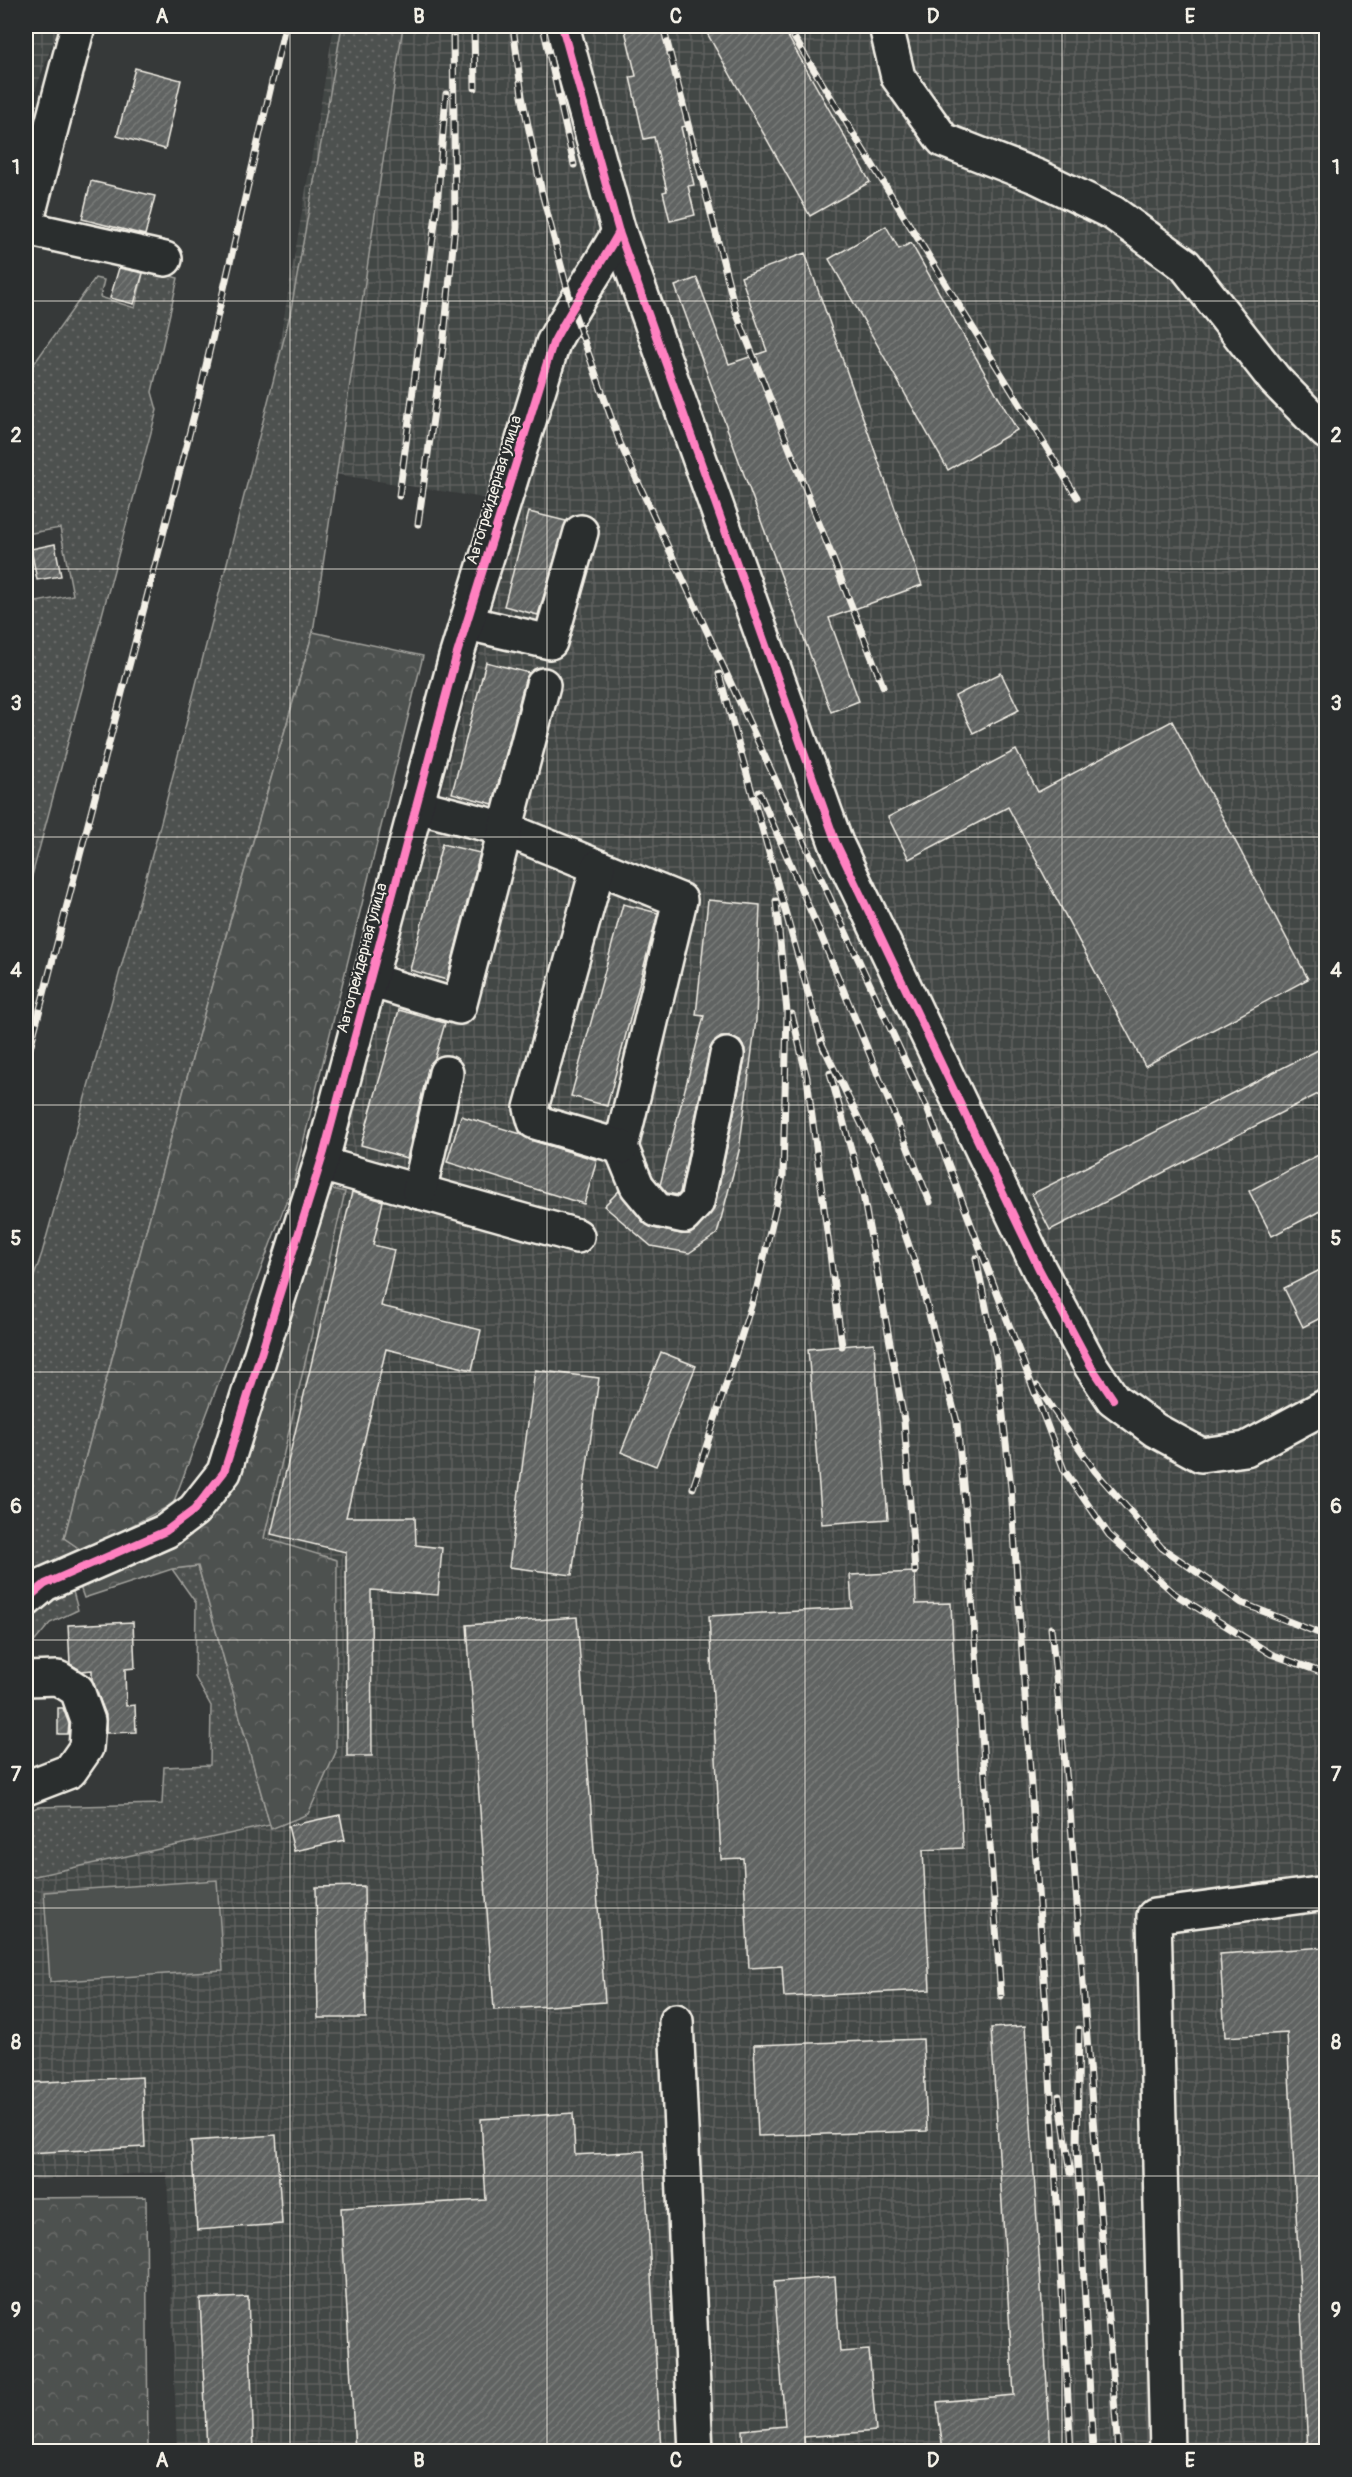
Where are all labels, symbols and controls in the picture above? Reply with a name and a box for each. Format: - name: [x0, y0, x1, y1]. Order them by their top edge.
- text: A: [156, 4, 169, 29]
- text: B: [413, 4, 425, 29]
- text: C: [670, 4, 682, 29]
- text: D: [927, 4, 940, 29]
- text: E: [1185, 4, 1196, 29]
- text: 1: [12, 155, 20, 180]
- text: 1: [1332, 155, 1340, 180]
- street label: Автогрейдерная улица: [462, 413, 526, 567]
- text: 2: [10, 423, 22, 448]
- text: 2: [1330, 423, 1342, 448]
- text: 3: [10, 691, 22, 716]
- text: 3: [1330, 691, 1342, 716]
- street label: Автогрейдерная улица: [332, 881, 392, 1035]
- text: 4: [10, 958, 22, 983]
- text: 4: [1330, 958, 1342, 983]
- text: 5: [11, 1226, 22, 1251]
- text: 5: [1331, 1226, 1342, 1251]
- text: 6: [10, 1494, 22, 1519]
- text: 6: [1330, 1494, 1342, 1519]
- text: 7: [11, 1762, 22, 1787]
- text: 7: [1331, 1762, 1342, 1787]
- text: 8: [11, 2030, 21, 2055]
- text: 8: [1331, 2030, 1341, 2055]
- text: 9: [11, 2298, 21, 2323]
- text: 9: [1331, 2298, 1341, 2323]
- text: A: [156, 2448, 169, 2473]
- text: B: [413, 2448, 425, 2473]
- text: C: [670, 2448, 682, 2473]
- text: D: [927, 2448, 940, 2473]
- text: E: [1185, 2448, 1196, 2473]

